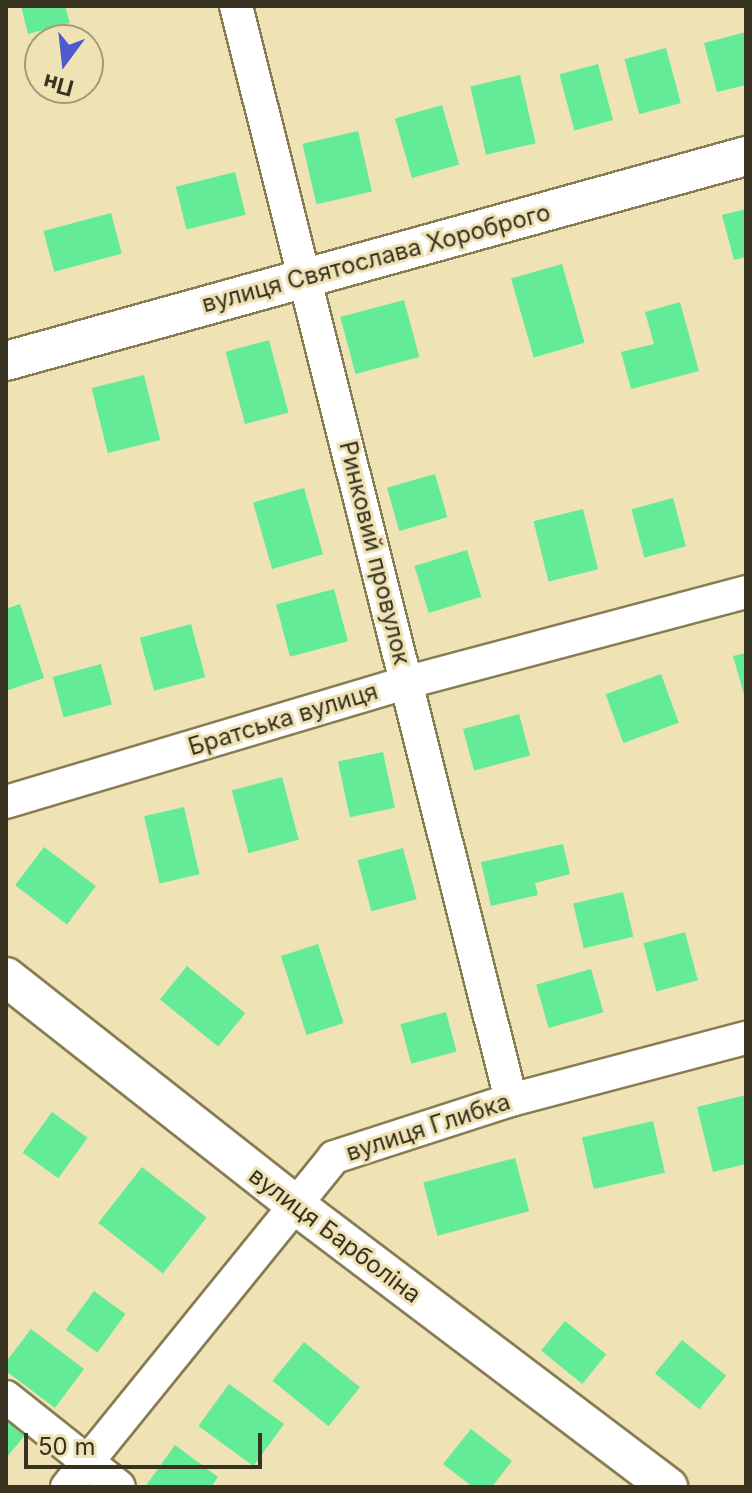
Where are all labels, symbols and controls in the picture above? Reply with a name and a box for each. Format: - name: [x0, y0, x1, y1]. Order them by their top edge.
- north arrow: [24, 24, 104, 104]
- text: Пн: [40, 69, 76, 102]
- street label: вулиця Святослава Хороброго: [199, 198, 553, 318]
- street label: Ринковий провулок: [333, 438, 417, 668]
- street label: Братська вулиця: [185, 676, 381, 762]
- street label: вулиця Глибка: [342, 1087, 514, 1167]
- street label: вулиця Барболіна: [243, 1161, 427, 1309]
- scale bar: [28, 1417, 266, 1467]
- text: 50 m: [38, 1432, 96, 1461]

